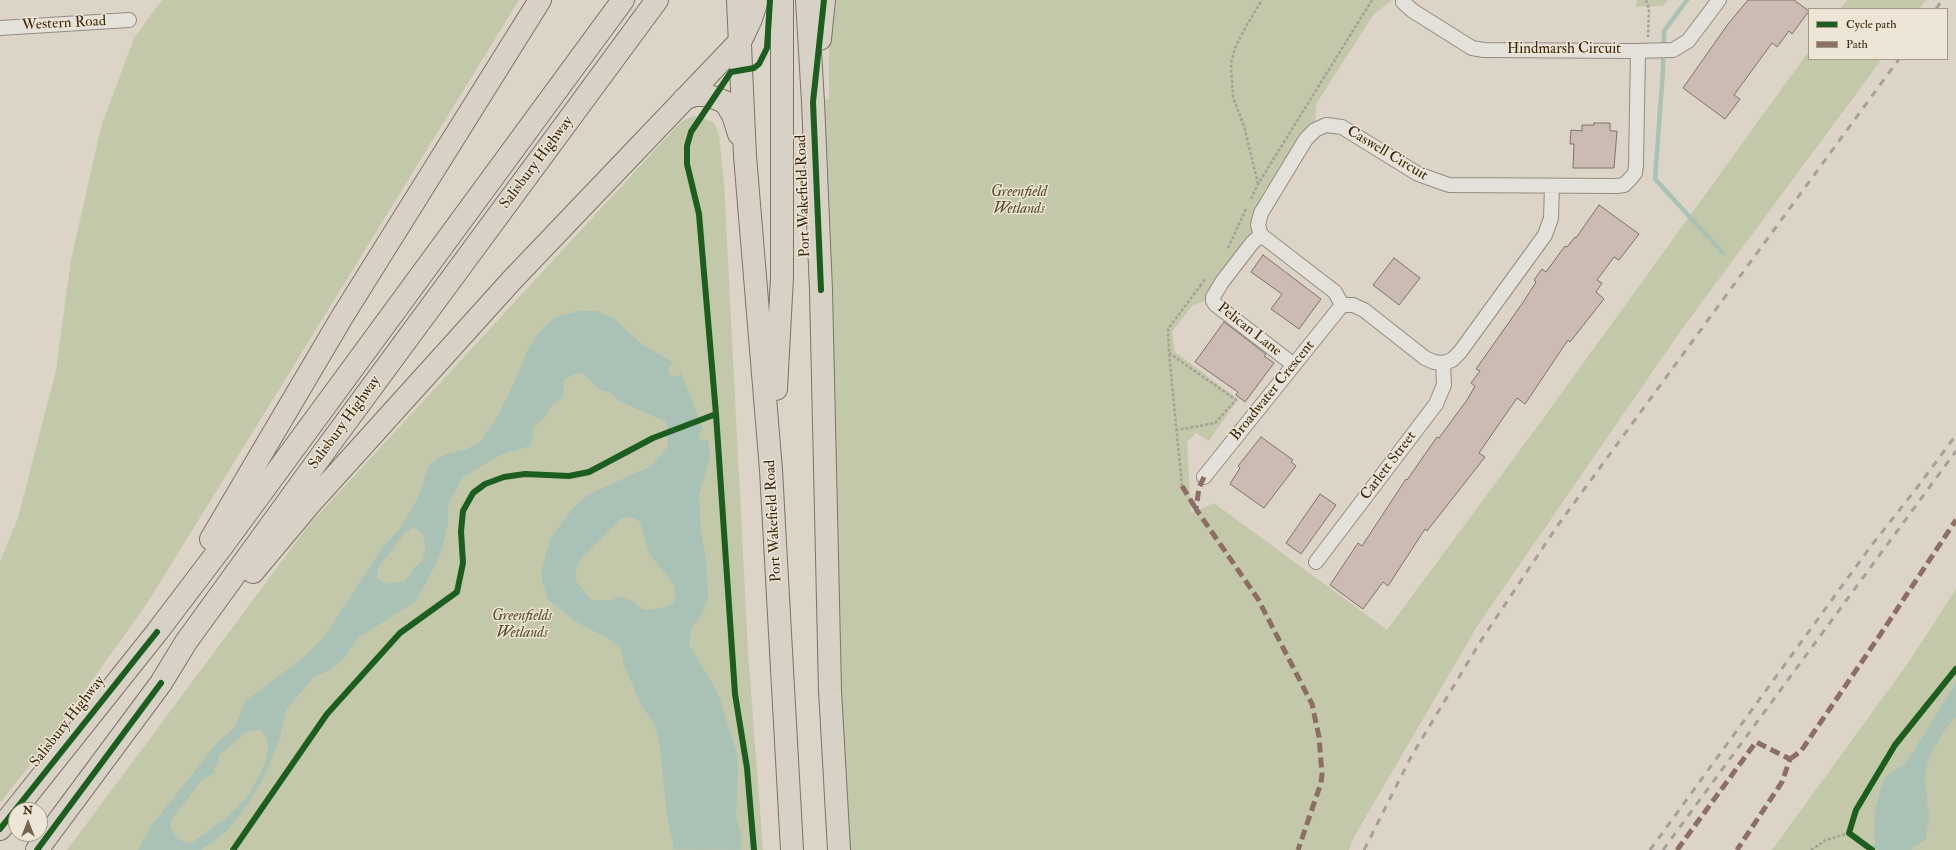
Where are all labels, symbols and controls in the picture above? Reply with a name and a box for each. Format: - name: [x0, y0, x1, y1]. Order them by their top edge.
- legend: [1808, 8, 1948, 60]
- street label: Western Road: [21, 13, 107, 35]
- text: Cycle path: [1846, 17, 1896, 32]
- text: Path: [1846, 37, 1868, 52]
- street label: Hindmarsh Circuit: [1507, 41, 1621, 59]
- street label: Salisbury Highway: [496, 113, 578, 213]
- street label: Caswell Circuit: [1343, 123, 1431, 185]
- street label: Port Wakefield Road: [793, 134, 815, 258]
- park label: Greenfield Wetlands: [991, 184, 1047, 219]
- street label: Pelican Lane: [1213, 299, 1285, 361]
- street label: Broadwater Crescent: [1227, 337, 1319, 445]
- street label: Salisbury Highway: [305, 373, 385, 473]
- street label: Carlett Street: [1357, 428, 1421, 504]
- street label: Port Wakefield Road: [762, 459, 786, 583]
- park label: Greenfields Wetlands: [492, 608, 552, 643]
- street label: Salisbury Highway: [27, 673, 109, 771]
- north arrow: [8, 802, 48, 842]
- text: N: [23, 804, 33, 817]

